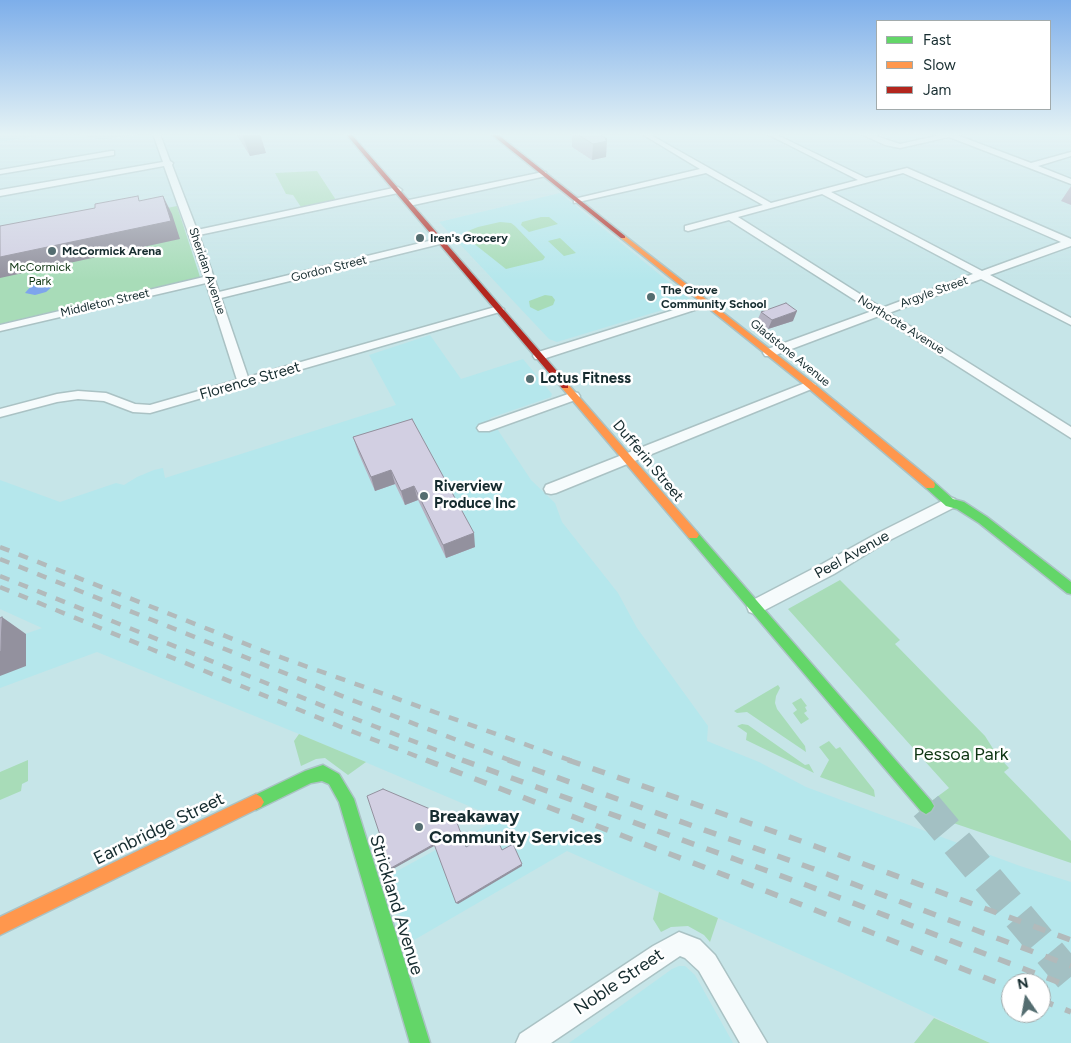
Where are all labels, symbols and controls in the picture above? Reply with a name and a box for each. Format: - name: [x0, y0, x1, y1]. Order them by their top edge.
- legend: [876, 20, 1051, 110]
- text: Fast: [923, 31, 951, 49]
- text: Slow: [923, 56, 956, 74]
- text: Jam: [923, 81, 951, 99]
- street label: Sheridan Avenue: [185, 226, 229, 316]
- place label: Iren's Grocery: [430, 231, 508, 245]
- marker: Iren's Grocery: [414, 232, 426, 244]
- place label: McCormick Arena: [62, 244, 162, 258]
- marker: McCormick Arena: [46, 245, 58, 257]
- street label: Gordon Street: [290, 253, 368, 285]
- park label: McCormick Park: [9, 260, 71, 288]
- street label: Argyle Street: [898, 273, 970, 311]
- place label: The Grove Community School: [661, 283, 767, 311]
- street label: Middleton Street: [59, 286, 151, 320]
- marker: The Grove Community School: [645, 291, 657, 303]
- street label: Northcote Avenue: [855, 293, 947, 357]
- street label: Gladstone Avenue: [747, 316, 833, 390]
- street label: Florence Street: [198, 358, 302, 404]
- place label: Lotus Fitness: [540, 370, 631, 388]
- marker: Lotus Fitness: [524, 373, 536, 385]
- street label: Dufferin Street: [609, 417, 687, 505]
- place label: Riverview Produce Inc: [434, 478, 516, 513]
- marker: Riverview Produce Inc: [418, 490, 430, 502]
- street label: Peel Avenue: [811, 527, 893, 583]
- park label: Pessoa Park: [913, 744, 1009, 766]
- street label: Earnbridge Street: [90, 788, 228, 870]
- place label: Breakaway Community Services: [429, 806, 602, 849]
- marker: Breakaway Community Services: [413, 821, 425, 833]
- street label: Strickland Avenue: [364, 832, 428, 978]
- street label: Noble Street: [570, 944, 668, 1020]
- north arrow: [1001, 973, 1051, 1023]
- text: N: [1016, 974, 1030, 993]

